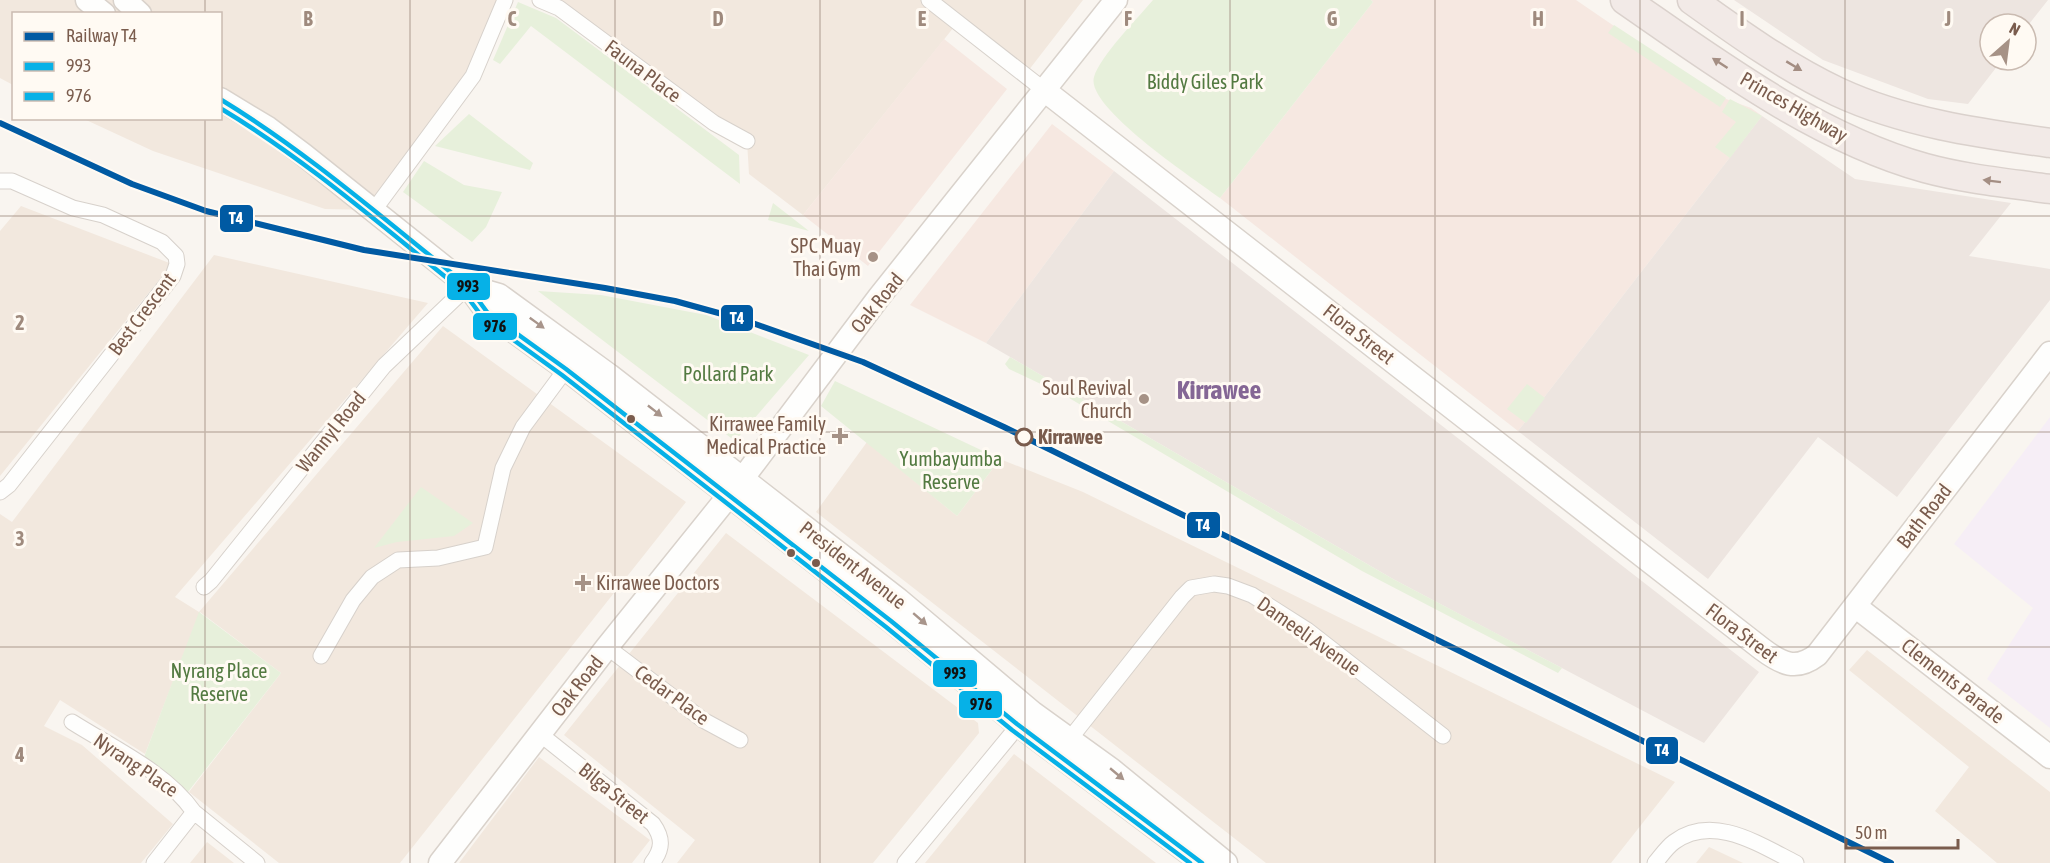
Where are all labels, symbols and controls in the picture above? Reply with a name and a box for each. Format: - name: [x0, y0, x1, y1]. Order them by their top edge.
- text: B: [303, 7, 313, 30]
- text: C: [508, 7, 517, 30]
- text: D: [712, 7, 724, 30]
- text: E: [918, 7, 927, 30]
- text: F: [1124, 7, 1132, 30]
- text: G: [1327, 7, 1338, 30]
- text: H: [1532, 7, 1544, 30]
- text: I: [1739, 7, 1745, 30]
- text: J: [1944, 7, 1951, 30]
- legend: [12, 12, 222, 120]
- north arrow: [1978, 12, 2038, 72]
- text: N: [2007, 19, 2023, 39]
- text: Railway T4: [66, 25, 137, 46]
- street label: Fauna Place: [601, 35, 686, 107]
- text: 993: [66, 55, 91, 76]
- one-way arrow: [1712, 58, 1728, 69]
- one-way arrow: [1786, 61, 1802, 72]
- street label: Princes Highway: [1736, 67, 1852, 147]
- park label: Biddy Giles Park: [1147, 70, 1263, 93]
- text: 976: [66, 85, 91, 106]
- one-way arrow: [1982, 177, 2001, 186]
- line badge: T4: [219, 204, 254, 233]
- text: T4: [229, 209, 244, 227]
- place label: SPC Muay Thai Gym: [790, 234, 861, 280]
- marker: SPC Muay Thai Gym: [866, 250, 880, 264]
- street label: Best Crescent: [103, 268, 180, 359]
- street label: Oak Road: [845, 268, 908, 337]
- line badge: 993: [446, 272, 491, 301]
- text: 993: [457, 277, 479, 295]
- street label: Flora Street: [1319, 299, 1400, 369]
- line badge: T4: [720, 304, 754, 332]
- text: T4: [730, 309, 745, 327]
- text: 2: [15, 311, 25, 334]
- line badge: 976: [472, 312, 518, 341]
- text: 976: [484, 317, 507, 335]
- one-way arrow: [529, 317, 545, 329]
- park label: Pollard Park: [683, 362, 773, 385]
- district label: Kirrawee: [1177, 375, 1261, 405]
- place label: Soul Revival Church: [1042, 376, 1133, 422]
- street label: Wannyl Road: [291, 387, 370, 477]
- marker: Soul Revival Church: [1137, 392, 1151, 406]
- one-way arrow: [648, 404, 663, 416]
- place label: Kirrawee Family Medical Practice: [706, 412, 826, 458]
- unlabelled marker: [625, 413, 637, 425]
- place label: Kirrawee: [1038, 425, 1103, 448]
- marker: Kirrawee Family Medical Practice: [831, 427, 849, 445]
- marker: Kirrawee: [1015, 428, 1033, 446]
- park label: Yumbayumba Reserve: [900, 447, 1002, 493]
- street label: Bath Road: [1891, 479, 1956, 552]
- line badge: T4: [1186, 511, 1221, 539]
- street label: President Avenue: [796, 516, 911, 613]
- text: T4: [1196, 516, 1211, 534]
- text: 3: [15, 527, 25, 550]
- unlabelled marker: [785, 547, 797, 559]
- unlabelled marker: [810, 557, 822, 569]
- place label: Kirrawee Doctors: [596, 571, 720, 594]
- marker: Kirrawee Doctors: [574, 574, 592, 592]
- street label: Dameeli Avenue: [1253, 591, 1365, 680]
- street label: Flora Street: [1702, 598, 1783, 667]
- one-way arrow: [912, 612, 927, 625]
- street label: Clements Parade: [1897, 633, 2009, 728]
- street label: Oak Road: [546, 651, 607, 721]
- park label: Nyrang Place Reserve: [171, 659, 267, 705]
- line badge: 993: [932, 659, 978, 688]
- street label: Cedar Place: [631, 660, 714, 729]
- text: 993: [944, 664, 966, 682]
- line badge: 976: [958, 690, 1003, 719]
- text: 976: [970, 695, 993, 713]
- street label: Nyrang Place: [90, 728, 183, 801]
- line badge: T4: [1645, 736, 1679, 765]
- text: T4: [1655, 741, 1670, 759]
- text: 4: [14, 743, 25, 766]
- street label: Bilga Street: [575, 757, 654, 828]
- one-way arrow: [1109, 768, 1125, 781]
- scale bar: [1846, 812, 1958, 850]
- text: 50 m: [1855, 822, 1887, 843]

